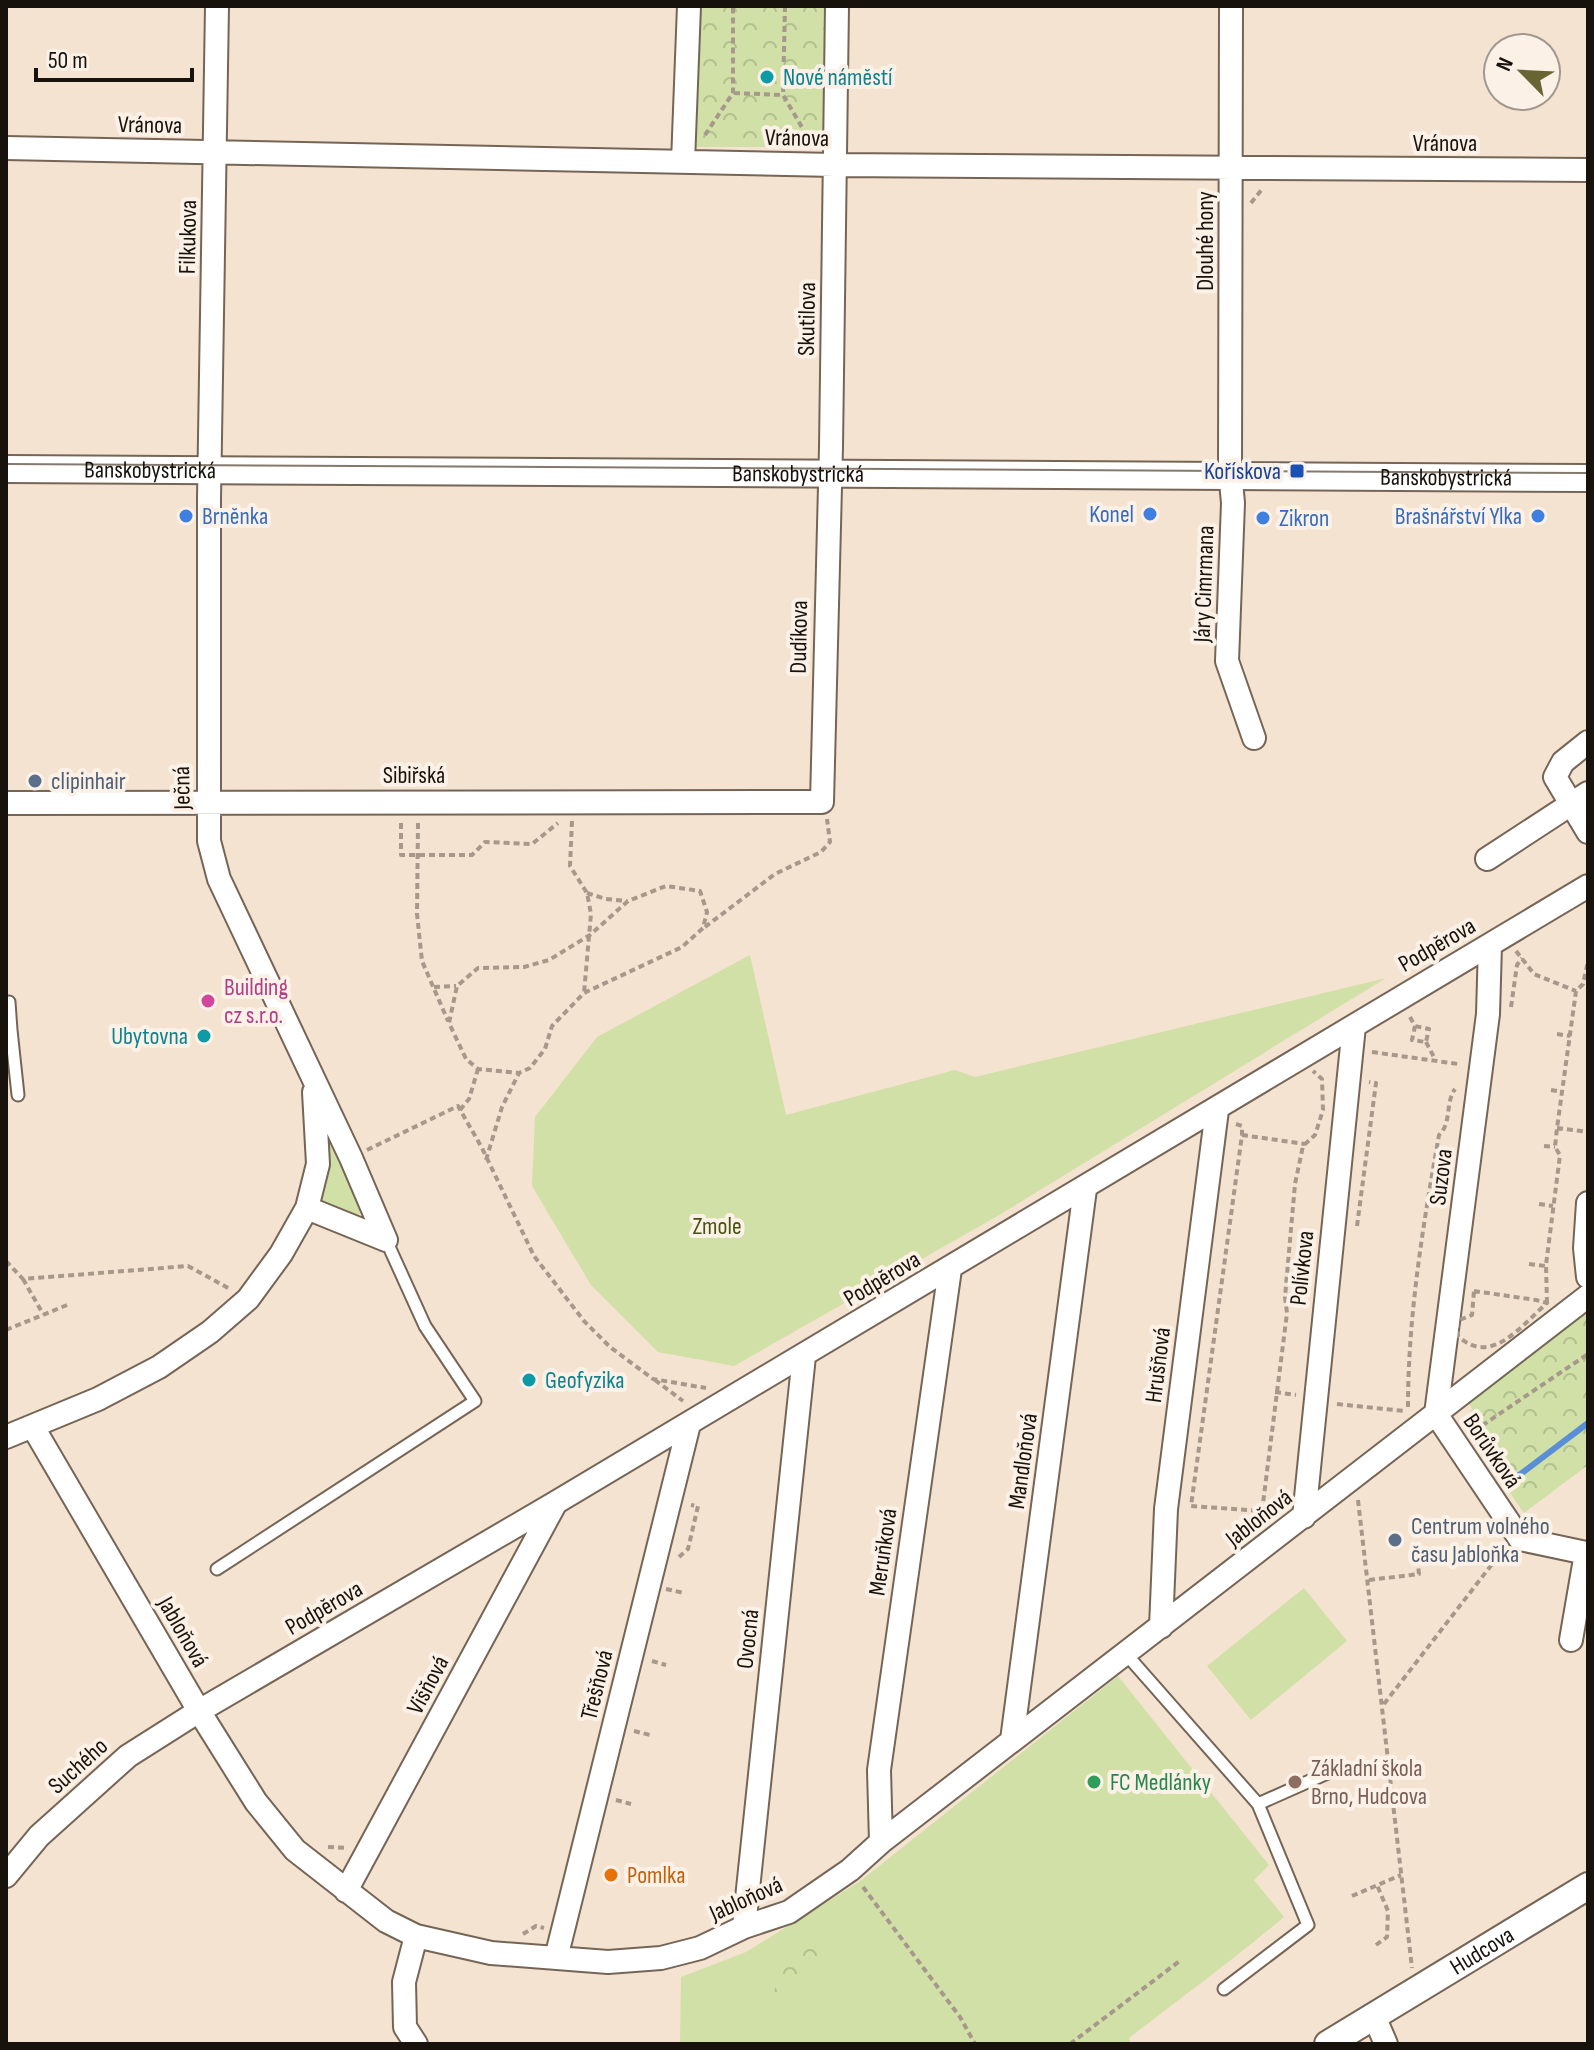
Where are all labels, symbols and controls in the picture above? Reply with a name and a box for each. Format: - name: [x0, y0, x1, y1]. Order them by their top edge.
- scale bar: [36, 32, 192, 82]
- north arrow: [1482, 32, 1562, 112]
- text: 50 m: [48, 46, 88, 75]
- text: N: [1490, 54, 1520, 75]
- place label: Nové náměstí: [783, 63, 893, 92]
- marker: Nové náměstí: [758, 68, 776, 86]
- street label: Vránova: [118, 110, 182, 140]
- street label: Vránova: [765, 123, 829, 153]
- street label: Vránova: [1413, 129, 1477, 158]
- street label: Dlouhé hony: [1191, 191, 1220, 291]
- street label: Filkukova: [173, 200, 203, 274]
- street label: Skutilova: [792, 282, 822, 356]
- street label: Banskobystrická: [84, 455, 216, 485]
- place label: Kořískova: [1204, 457, 1281, 486]
- street label: Banskobystrická: [732, 459, 864, 488]
- marker: Kořískova: [1288, 462, 1306, 480]
- street label: Banskobystrická: [1380, 462, 1512, 492]
- place label: Konel: [1089, 500, 1134, 529]
- place label: Brněnka: [202, 502, 268, 531]
- place label: Brašnářství Ylka: [1395, 502, 1522, 531]
- place label: Zikron: [1279, 504, 1329, 533]
- marker: Konel: [1141, 505, 1159, 523]
- marker: Brněnka: [177, 507, 195, 525]
- marker: Brašnářství Ylka: [1529, 507, 1547, 525]
- marker: Zikron: [1254, 509, 1272, 527]
- street label: Járy Cimrmana: [1187, 525, 1221, 644]
- street label: Dudíkova: [784, 600, 814, 674]
- street label: Sibiřská: [383, 761, 445, 790]
- street label: Ječná: [167, 766, 197, 811]
- place label: clipinhair: [51, 767, 126, 796]
- marker: clipinhair: [26, 772, 44, 790]
- street label: Podpěrova: [1393, 911, 1481, 979]
- place label: Building cz s.r.o.: [224, 973, 288, 1030]
- marker: Building cz s.r.o.: [199, 992, 217, 1010]
- place label: Ubytovna: [111, 1022, 188, 1051]
- marker: Ubytovna: [195, 1027, 213, 1045]
- street label: Suzova: [1423, 1147, 1459, 1207]
- park label: Zmole: [692, 1212, 742, 1241]
- street label: Polívkova: [1284, 1229, 1320, 1307]
- street label: Podpěrova: [838, 1245, 926, 1313]
- street label: Hrušňová: [1139, 1326, 1177, 1404]
- place label: Geofyzika: [545, 1366, 625, 1395]
- marker: Geofyzika: [520, 1371, 538, 1389]
- street label: Borůvková: [1457, 1408, 1527, 1494]
- street label: Mandloňová: [1002, 1411, 1044, 1511]
- street label: Jabloňová: [1219, 1483, 1298, 1554]
- street label: Meruňková: [863, 1506, 903, 1598]
- place label: Centrum volného času Jabloňka: [1411, 1512, 1550, 1569]
- marker: Centrum volného času Jabloňka: [1386, 1531, 1404, 1549]
- street label: Podpěrova: [280, 1574, 368, 1642]
- street label: Jabloňová: [151, 1591, 215, 1672]
- street label: Ovocná: [730, 1608, 766, 1670]
- street label: Třešňová: [574, 1647, 620, 1723]
- street label: Višňová: [401, 1651, 455, 1719]
- street label: Suchého: [42, 1732, 114, 1800]
- place label: Základní škola Brno, Hudcova: [1311, 1754, 1427, 1811]
- place label: FC Medlánky: [1110, 1768, 1211, 1797]
- marker: FC Medlánky: [1085, 1773, 1103, 1791]
- marker: Základní škola Brno, Hudcova: [1286, 1773, 1304, 1791]
- place label: Pomlka: [627, 1861, 685, 1890]
- marker: Pomlka: [602, 1866, 620, 1884]
- street label: Jabloňová: [704, 1870, 787, 1928]
- street label: Hudcova: [1444, 1920, 1519, 1981]

